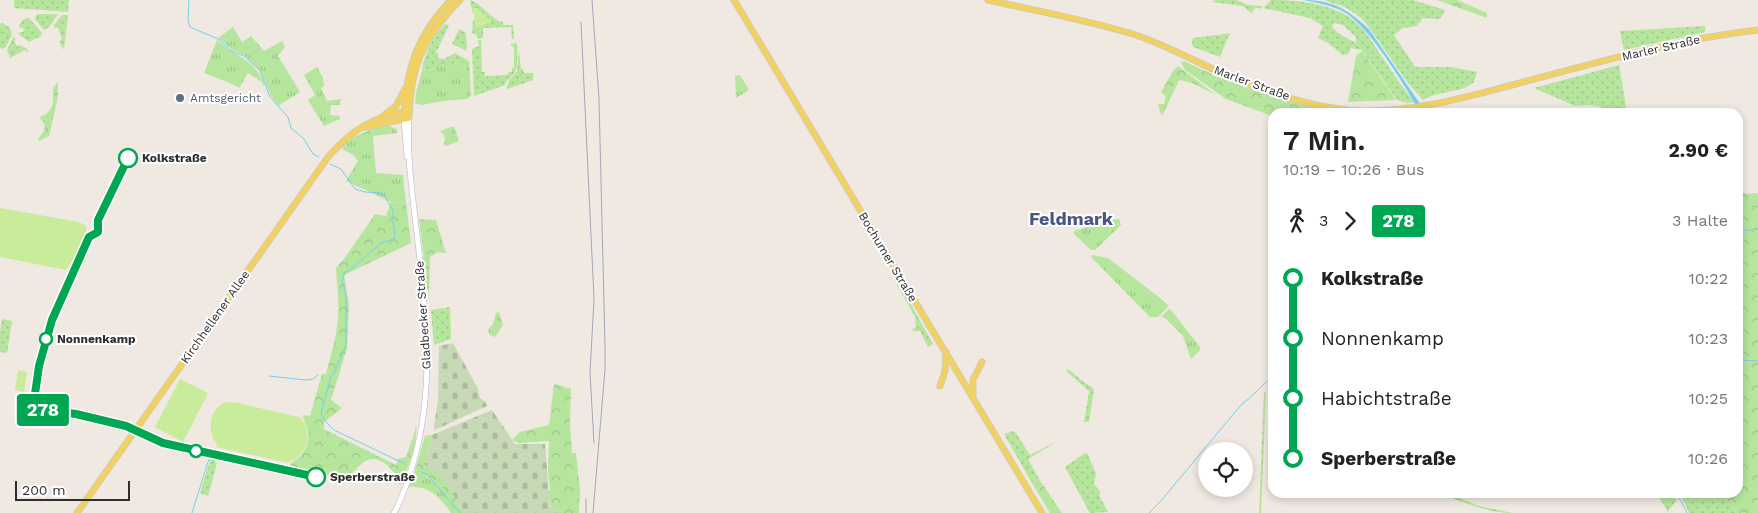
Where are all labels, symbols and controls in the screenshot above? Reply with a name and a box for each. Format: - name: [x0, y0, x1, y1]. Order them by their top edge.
- street label: Marler Straße: [1621, 32, 1701, 64]
- street label: Marler Straße: [1212, 63, 1292, 103]
- place label: Amtsgericht: [190, 91, 261, 105]
- marker: Amtsgericht: [174, 92, 186, 104]
- text: 7 Min.: [1283, 124, 1365, 157]
- text: 2.90 €: [1668, 139, 1728, 162]
- marker: Kolkstraße: [118, 148, 138, 168]
- place label: Kolkstraße: [142, 151, 207, 165]
- text: 10:19 – 10:26 · Bus: [1283, 160, 1425, 179]
- icon: walk: [1283, 207, 1311, 235]
- icon: forward: [1336, 207, 1364, 235]
- district label: Feldmark: [1029, 208, 1114, 229]
- street label: Bochumer Straße: [856, 210, 920, 304]
- text: 278: [1382, 210, 1415, 231]
- text: 3: [1319, 211, 1328, 230]
- text: 3 Halte: [1672, 211, 1728, 230]
- street label: Gladbecker Straße: [412, 260, 434, 370]
- text: Kolkstraße: [1321, 267, 1424, 290]
- street label: Kirchhellener Allee: [178, 268, 252, 366]
- text: 10:22: [1688, 269, 1728, 288]
- text: Nonnenkamp: [1321, 327, 1444, 350]
- text: 10:23: [1688, 329, 1728, 348]
- marker: Nonnenkamp: [39, 332, 53, 346]
- place label: Nonnenkamp: [57, 332, 136, 346]
- text: Habichtstraße: [1321, 387, 1452, 410]
- text: 10:25: [1688, 389, 1728, 408]
- line badge: 278: [14, 394, 72, 426]
- text: 278: [27, 399, 59, 420]
- map controls: [1198, 442, 1253, 497]
- button: locate: [1198, 442, 1253, 497]
- unlabelled marker: [189, 444, 203, 458]
- text: Sperberstraße: [1321, 447, 1456, 470]
- text: 10:26: [1688, 449, 1728, 468]
- marker: Sperberstraße: [306, 467, 326, 487]
- place label: Sperberstraße: [330, 470, 415, 484]
- scale bar: [15, 478, 130, 501]
- text: 200 m: [22, 482, 66, 498]

